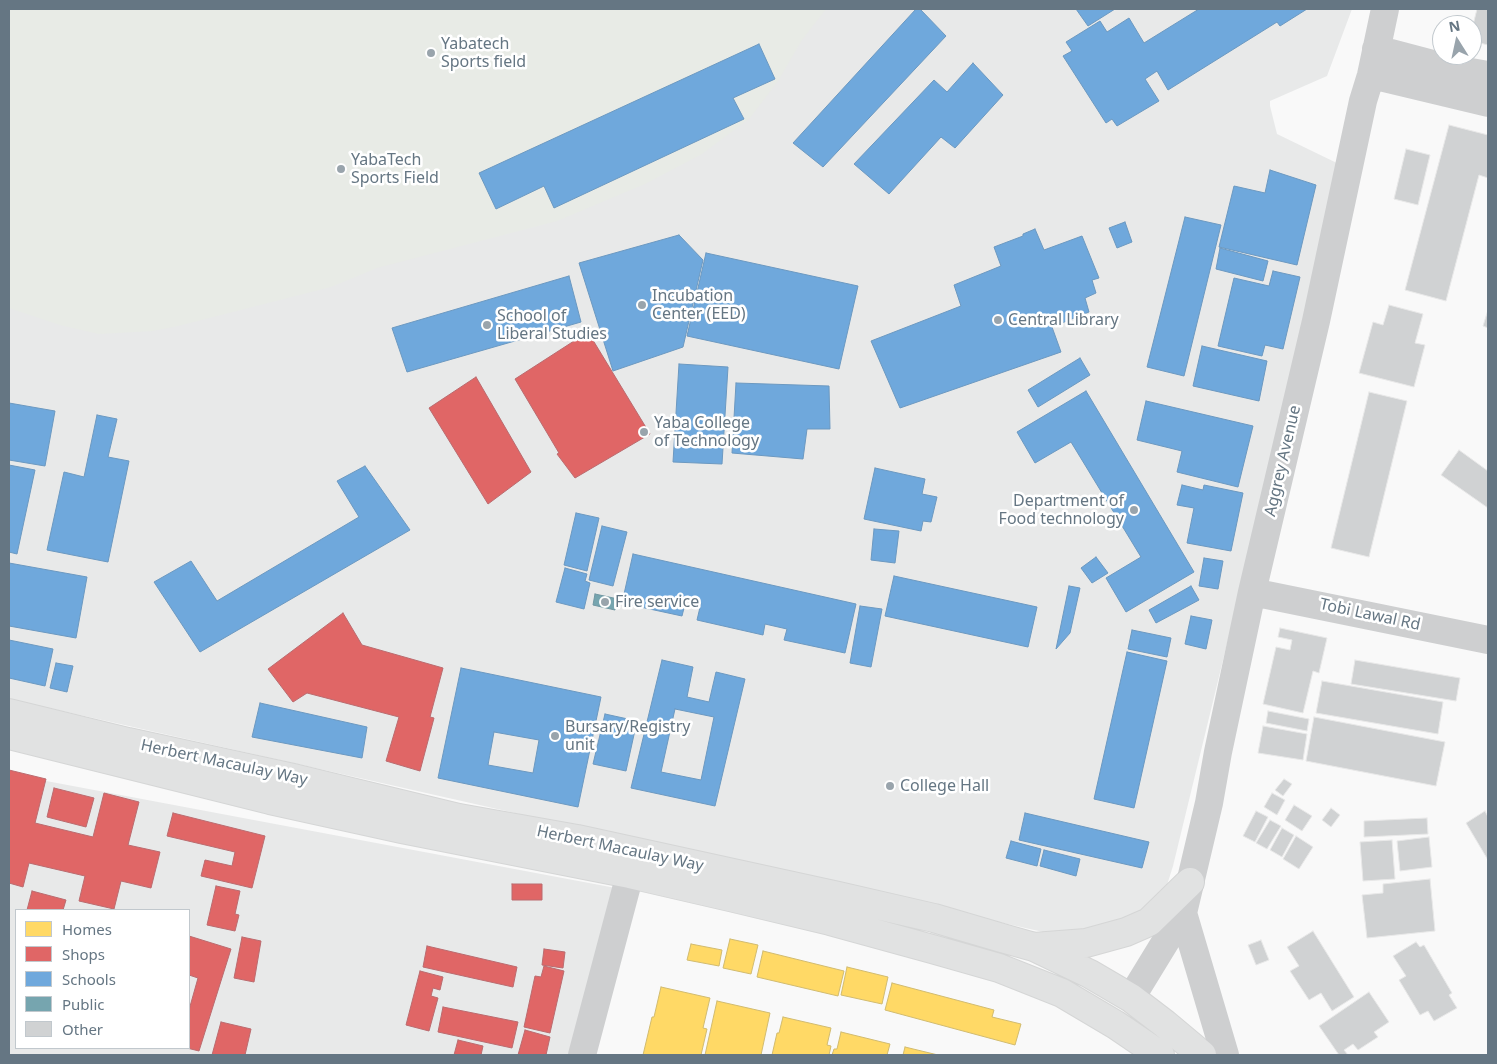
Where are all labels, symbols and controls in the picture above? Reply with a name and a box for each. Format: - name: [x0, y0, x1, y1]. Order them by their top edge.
- north arrow: [1432, 15, 1482, 65]
- text: N: [1447, 15, 1462, 36]
- place label: Yabatech Sports field: [441, 34, 526, 72]
- marker: Yabatech Sports field: [425, 47, 437, 59]
- place label: YabaTech Sports Field: [351, 150, 439, 188]
- marker: YabaTech Sports Field: [335, 163, 347, 175]
- place label: Incubation Center (EED): [652, 286, 746, 324]
- marker: Incubation Center (EED): [636, 299, 648, 311]
- place label: School of Liberal Studies: [497, 306, 607, 344]
- place label: Central Library: [1008, 310, 1119, 330]
- marker: Central Library: [992, 314, 1004, 326]
- marker: School of Liberal Studies: [481, 319, 493, 331]
- street label: Aggrey Avenue: [1261, 404, 1305, 518]
- place label: Yaba College of Technology: [654, 413, 759, 451]
- marker: Yaba College of Technology: [638, 426, 650, 438]
- place label: Department of Food technology: [999, 491, 1124, 529]
- marker: Department of Food technology: [1128, 504, 1140, 516]
- place label: Fire service: [615, 592, 699, 612]
- street label: Tobi Lawal Rd: [1318, 595, 1422, 635]
- marker: Fire service: [599, 596, 611, 608]
- place label: Bursary/Registry unit: [565, 717, 690, 755]
- marker: Bursary/Registry unit: [549, 730, 561, 742]
- street label: Herbert Macaulay Way: [139, 736, 309, 790]
- place label: College Hall: [900, 776, 989, 796]
- marker: College Hall: [884, 780, 896, 792]
- street label: Herbert Macaulay Way: [535, 822, 705, 876]
- legend: [15, 909, 190, 1049]
- text: Homes: [62, 919, 112, 939]
- text: Shops: [62, 944, 105, 964]
- text: Schools: [62, 969, 116, 989]
- text: Public: [62, 994, 105, 1014]
- text: Other: [62, 1019, 103, 1039]

